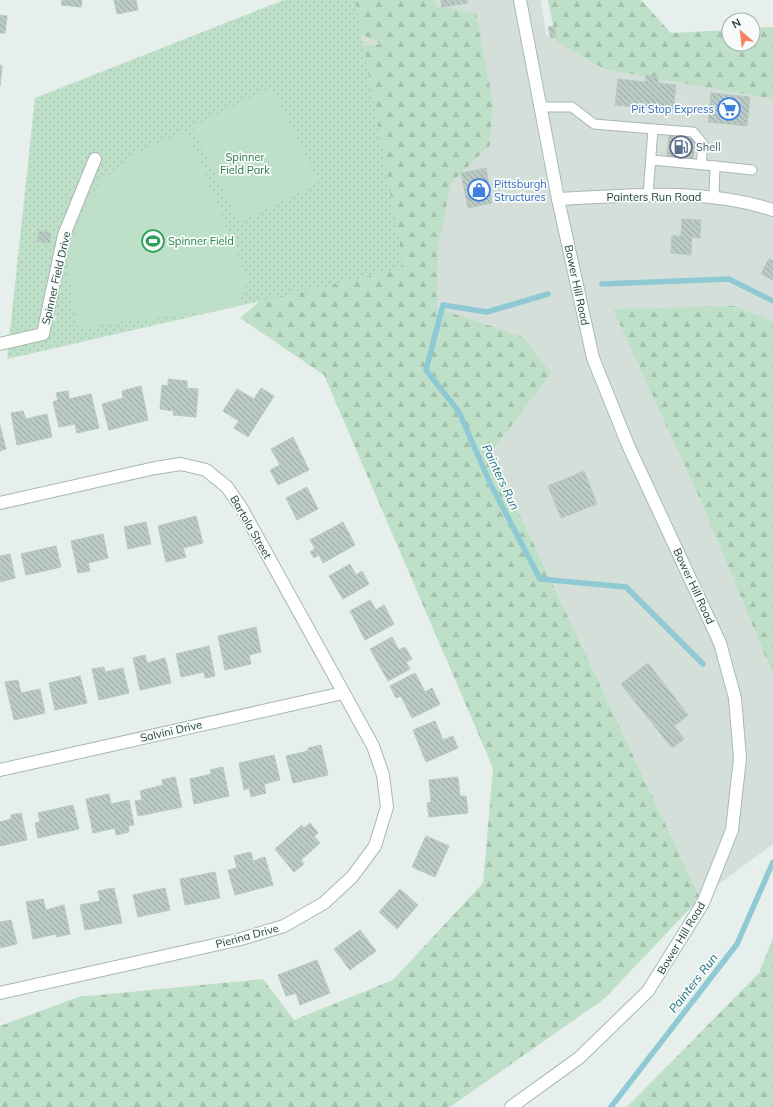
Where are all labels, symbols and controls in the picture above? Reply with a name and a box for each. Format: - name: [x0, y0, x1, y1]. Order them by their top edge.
- north arrow: [721, 12, 761, 52]
- text: N: [729, 15, 743, 31]
- supermarket icon: Pit Stop Express: [716, 96, 742, 122]
- place label: Pit Stop Express: [631, 102, 714, 116]
- fuel station icon: Shell: [668, 134, 694, 160]
- place label: Shell: [696, 140, 721, 154]
- park label: Spinner Field Park: [220, 150, 270, 177]
- shop icon: Pittsburgh Structures: [466, 177, 492, 203]
- place label: Pittsburgh Structures: [494, 177, 547, 204]
- street label: Painters Run Road: [607, 190, 701, 204]
- sports icon: Spinner Field: [140, 228, 166, 254]
- street label: Spinner Field Drive: [38, 230, 74, 326]
- place label: Spinner Field: [168, 234, 234, 248]
- street label: Bower Hill Road: [562, 243, 592, 327]
- water label: Painters Run: [479, 442, 523, 512]
- street label: Bartola Street: [227, 493, 275, 561]
- street label: Bower Hill Road: [670, 546, 718, 626]
- street label: Salvini Drive: [139, 717, 203, 745]
- street label: Bower Hill Road: [654, 899, 708, 977]
- street label: Pierina Drive: [214, 921, 280, 951]
- water label: Painters Run: [665, 950, 721, 1016]

